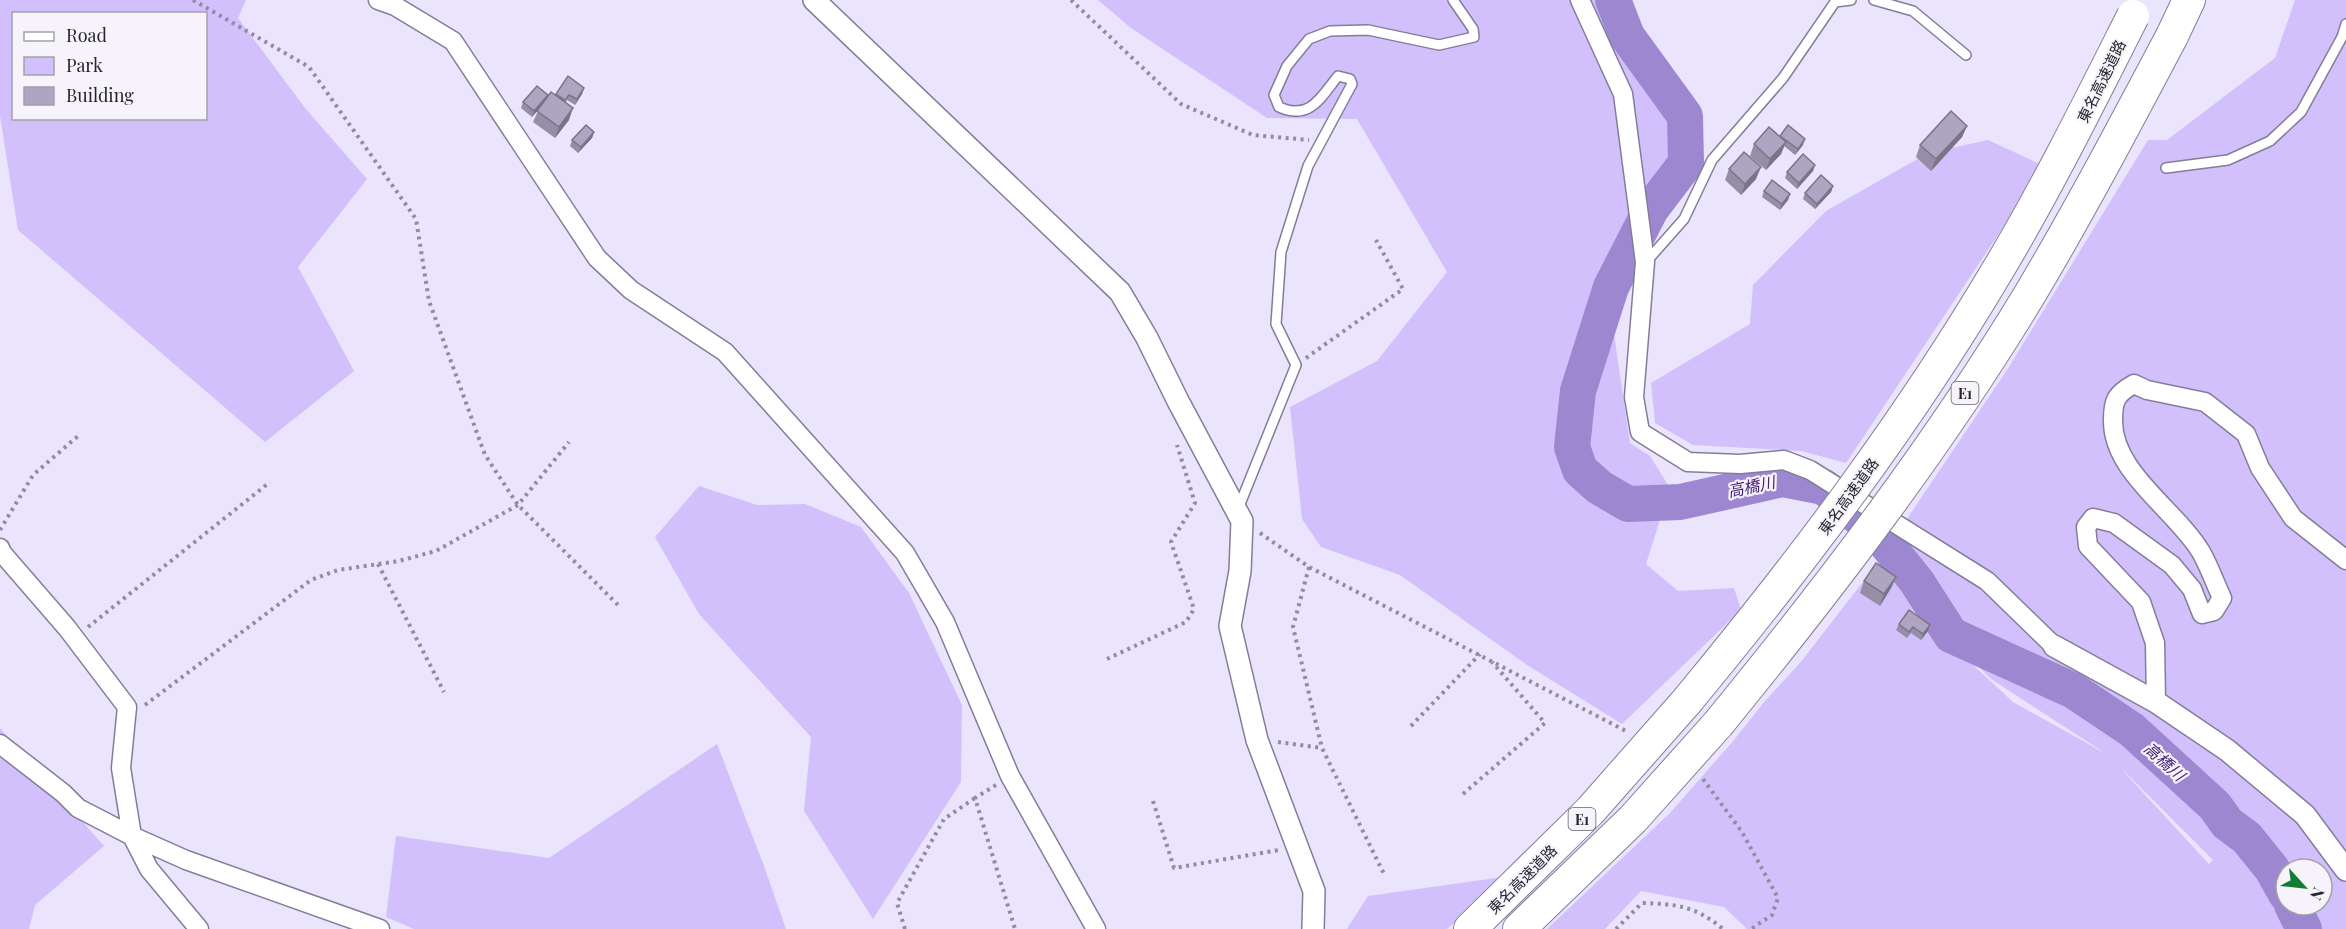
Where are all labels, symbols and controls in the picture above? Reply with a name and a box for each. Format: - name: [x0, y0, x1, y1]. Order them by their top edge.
- legend: [12, 12, 207, 120]
- text: Road: [66, 23, 107, 47]
- street label: 東名高速道路: [2072, 36, 2130, 126]
- text: Park: [66, 53, 103, 77]
- text: Building: [66, 83, 134, 107]
- road number: E1: [1952, 382, 1978, 404]
- street label: 東名高速道路: [1813, 454, 1883, 538]
- water label: 高橋川: [1725, 470, 1779, 501]
- water label: 高橋川: [2140, 737, 2191, 786]
- road number: E1: [1568, 808, 1596, 830]
- street label: 東名高速道路: [1483, 840, 1561, 918]
- north arrow: [2274, 857, 2334, 917]
- text: N: [2306, 884, 2330, 904]

